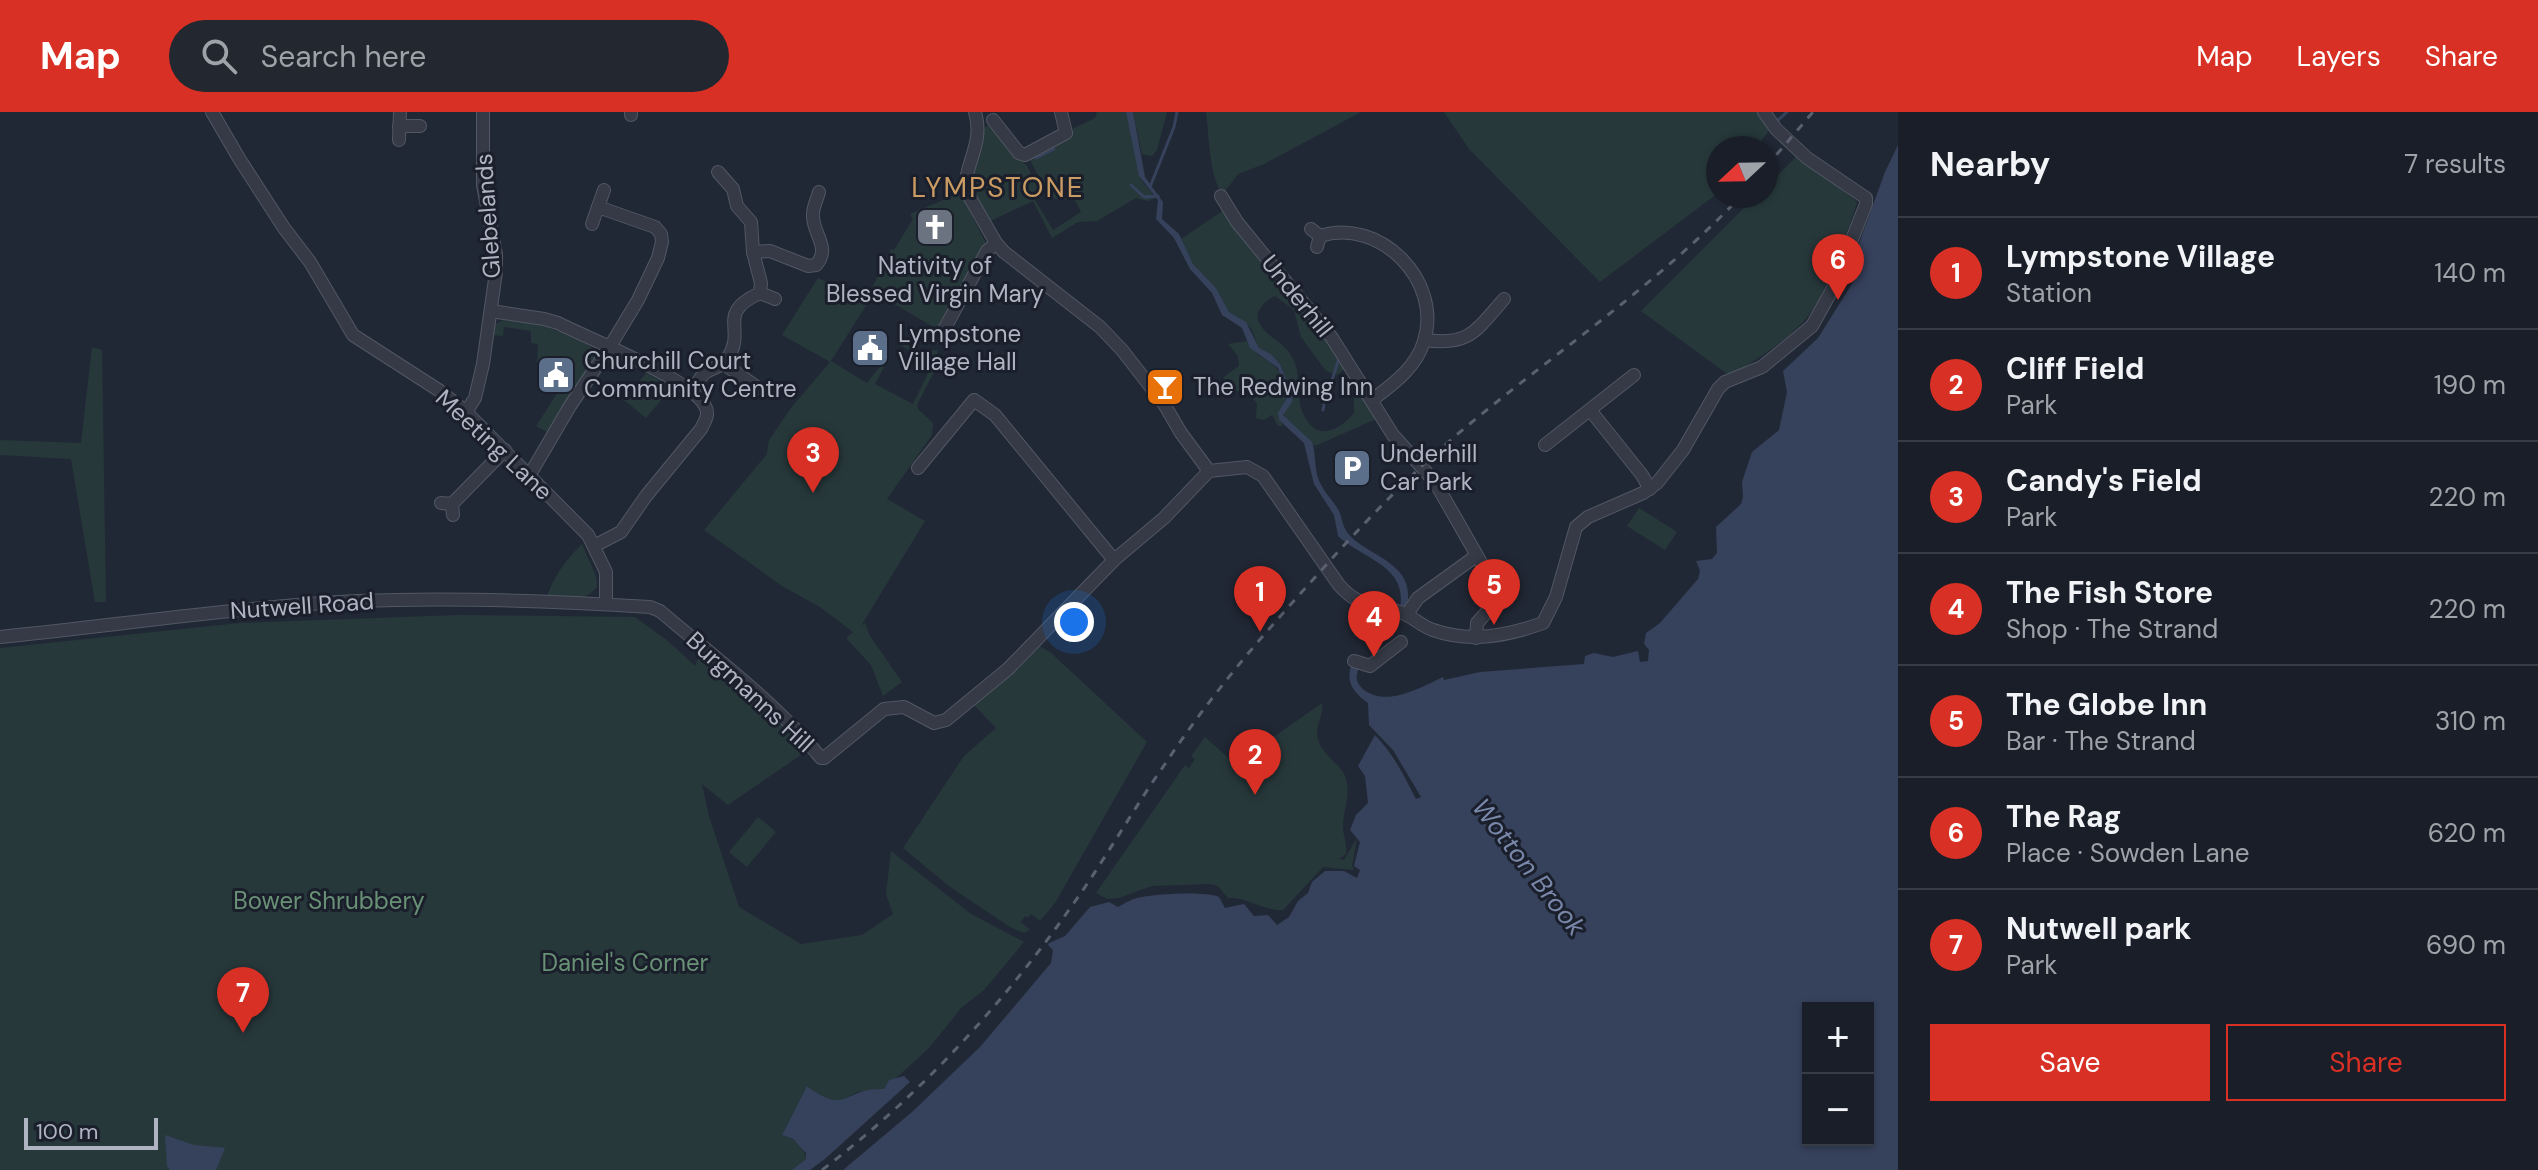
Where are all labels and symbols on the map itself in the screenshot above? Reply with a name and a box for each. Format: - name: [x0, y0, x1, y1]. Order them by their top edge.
- north arrow: [1706, 136, 1778, 208]
- street label: Glebelands: [468, 153, 507, 280]
- district label: LYMPSTONE: [911, 169, 1085, 206]
- church icon: Nativity of Blessed Virgin Mary: [914, 206, 956, 248]
- pin: 6: [1812, 234, 1864, 300]
- street label: Underhill: [1255, 248, 1340, 343]
- place label: Nativity of Blessed Virgin Mary: [826, 250, 1044, 309]
- place label: Lympstone Village Hall: [898, 318, 1021, 377]
- public building icon: Lympstone Village Hall: [849, 327, 891, 369]
- place label: Churchill Court Community Centre: [584, 345, 797, 404]
- public building icon: Churchill Court Community Centre: [535, 354, 577, 396]
- bar icon: The Redwing Inn: [1144, 366, 1186, 408]
- place label: The Redwing Inn: [1193, 371, 1373, 402]
- street label: Meeting Lane: [429, 383, 559, 507]
- pin: 3: [787, 427, 839, 493]
- place label: Underhill Car Park: [1380, 438, 1477, 497]
- parking icon: Underhill Car Park: [1331, 447, 1373, 489]
- pin: 5: [1468, 559, 1520, 625]
- pin: 1: [1234, 566, 1286, 632]
- street label: Nutwell Road: [229, 585, 375, 626]
- pin: 4: [1348, 591, 1400, 657]
- your location: [1054, 602, 1094, 642]
- street label: Burgmanns Hill: [680, 625, 821, 759]
- pin: 2: [1229, 729, 1281, 795]
- water label: Wotton Brook: [1465, 791, 1594, 943]
- park label: Bower Shrubbery: [233, 885, 425, 916]
- park label: Daniel's Corner: [542, 947, 709, 978]
- pin: 7: [217, 967, 269, 1033]
- scale bar: [24, 1114, 158, 1150]

